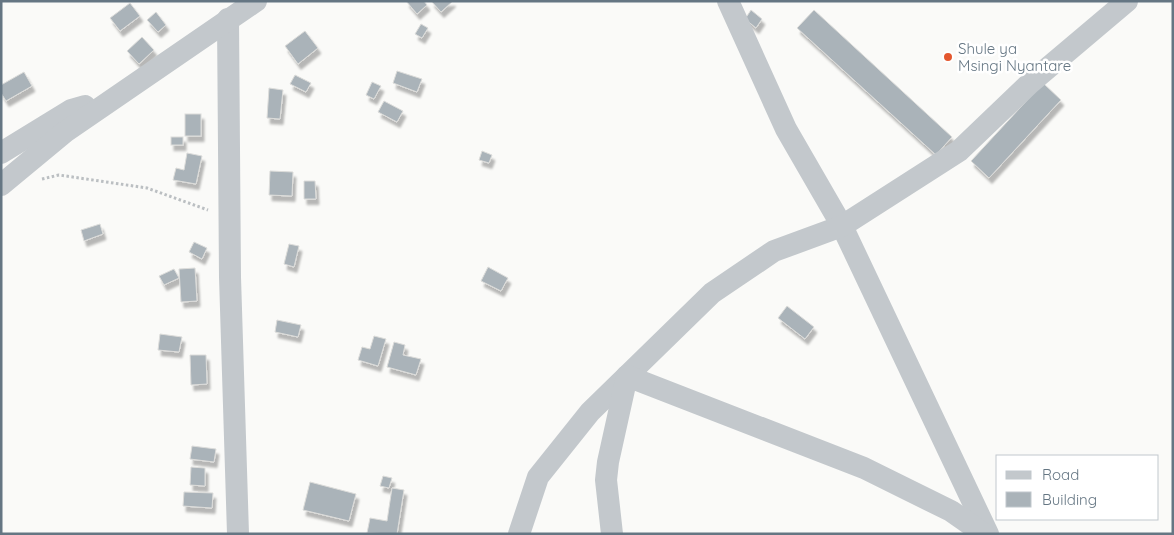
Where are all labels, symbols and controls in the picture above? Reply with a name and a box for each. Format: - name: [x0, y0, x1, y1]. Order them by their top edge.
- place label: Shule ya Msingi Nyantare: [958, 39, 1071, 75]
- marker: Shule ya Msingi Nyantare: [942, 51, 954, 63]
- legend: [996, 455, 1159, 520]
- text: Road: [1042, 465, 1079, 484]
- text: Building: [1042, 490, 1097, 509]

